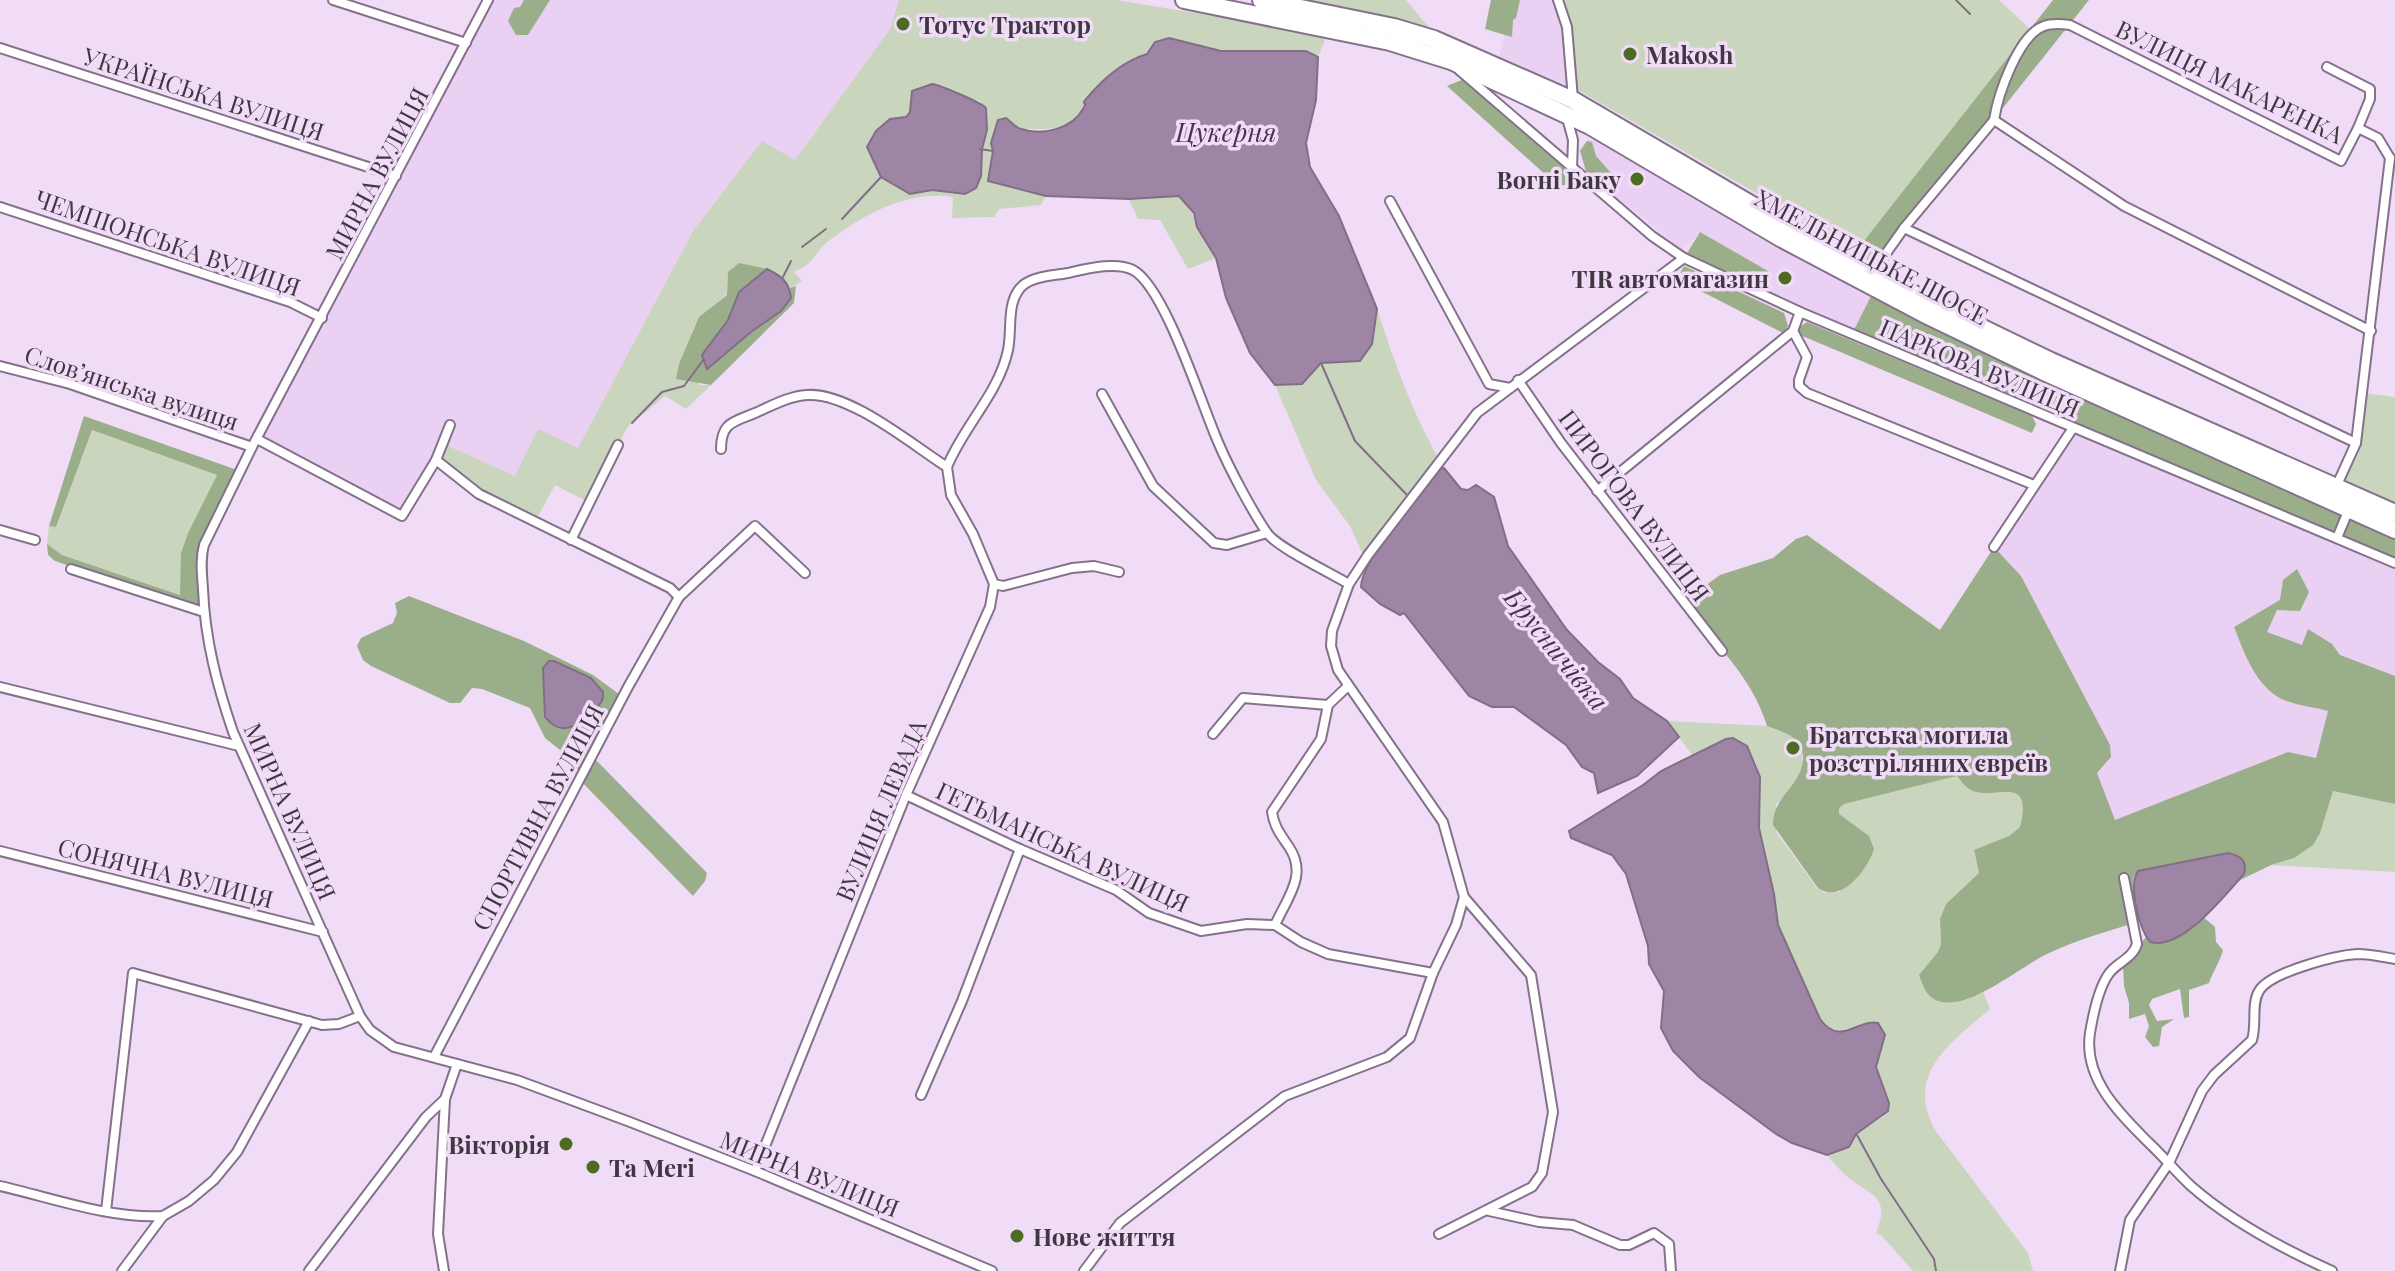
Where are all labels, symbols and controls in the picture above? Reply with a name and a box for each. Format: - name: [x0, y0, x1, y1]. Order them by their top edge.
- place label: Тотус Трактор: [919, 8, 1091, 40]
- street label: ВУЛИЦЯ МАКАРЕНКА: [2111, 12, 2350, 150]
- marker: Тотус Трактор: [894, 15, 912, 33]
- place label: Makosh: [1646, 38, 1734, 70]
- street label: УКРАЇНСЬКА ВУЛИЦЯ: [79, 39, 328, 147]
- marker: Makosh: [1621, 45, 1639, 63]
- street label: МИРНА ВУЛИЦЯ: [317, 81, 435, 265]
- water label: Цукерня: [1175, 114, 1276, 149]
- place label: Вогні Баку: [1497, 163, 1622, 195]
- marker: Вогні Баку: [1628, 170, 1646, 188]
- street label: ХМЕЛЬНИЦЬКЕ ШОСЕ: [1750, 181, 1994, 331]
- street label: ЧЕМПІОНСЬКА ВУЛИЦЯ: [31, 182, 305, 302]
- place label: TIR автомагазин: [1572, 262, 1769, 294]
- marker: TIR автомагазин: [1776, 269, 1794, 287]
- street label: ПАРКОВА ВУЛИЦЯ: [1875, 310, 2085, 424]
- street label: Словʼянська вулиця: [21, 337, 243, 437]
- street label: ПИРОГОВА ВУЛИЦЯ: [1552, 403, 1718, 607]
- water label: Брусничівка: [1496, 580, 1617, 717]
- street label: СПОРТИВНА ВУЛИЦЯ: [464, 699, 610, 935]
- street label: ВУЛИЦЯ ЛЕВАДА: [827, 713, 933, 906]
- street label: МИРНА ВУЛИЦЯ: [238, 717, 344, 905]
- place label: Братська могила розстріляних євреїв: [1809, 718, 2048, 778]
- marker: Братська могила розстріляних євреїв: [1784, 739, 1802, 757]
- street label: ГЕТЬМАНСЬКА ВУЛИЦЯ: [931, 773, 1195, 919]
- street label: СОНЯЧНА ВУЛИЦЯ: [55, 830, 277, 914]
- street label: МИРНА ВУЛИЦЯ: [716, 1122, 904, 1224]
- place label: Вікторія: [448, 1128, 550, 1160]
- marker: Вікторія: [557, 1135, 575, 1153]
- place label: Ta Meri: [609, 1151, 695, 1183]
- marker: Ta Meri: [584, 1158, 602, 1176]
- place label: Нове життя: [1033, 1220, 1175, 1252]
- marker: Нове життя: [1008, 1227, 1026, 1245]

